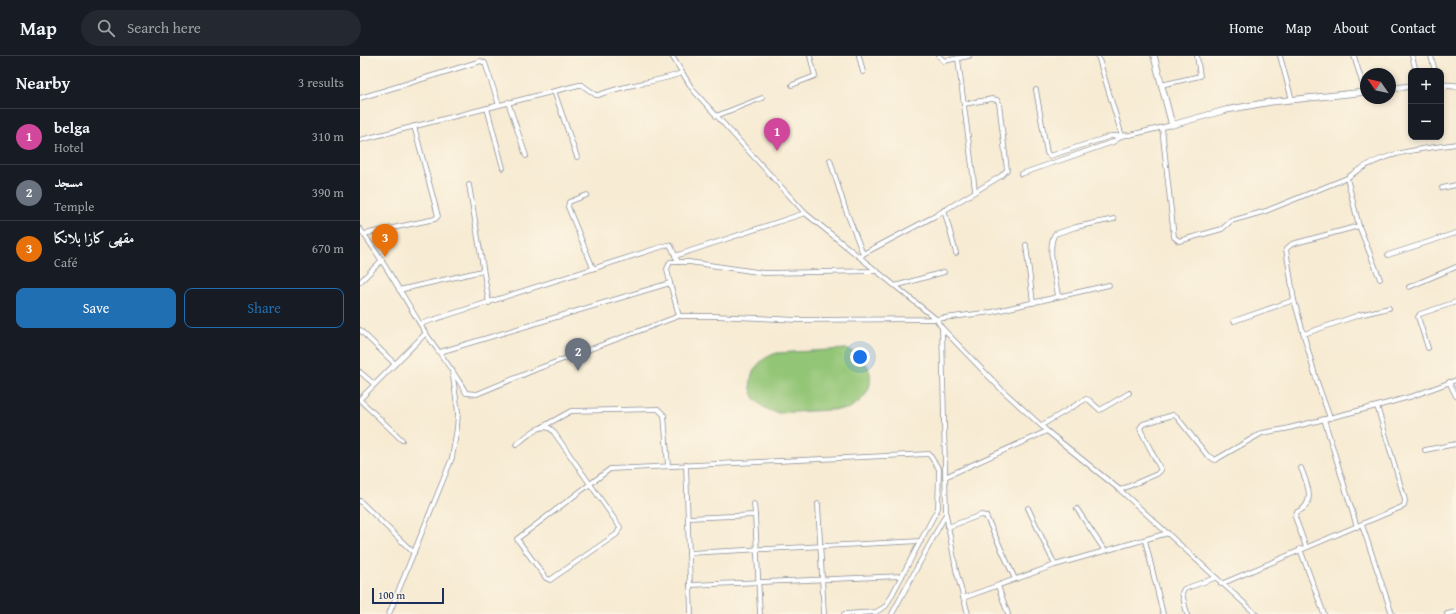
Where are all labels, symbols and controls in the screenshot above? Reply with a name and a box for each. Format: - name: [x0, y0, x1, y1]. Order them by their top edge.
- search box: [81, 10, 361, 46]
- text: Map: [20, 14, 57, 42]
- icon: search: [95, 17, 117, 39]
- text: Search here: [127, 17, 201, 38]
- text: Home: [1229, 18, 1264, 38]
- text: Map: [1286, 18, 1311, 38]
- text: About: [1333, 18, 1369, 38]
- text: Contact: [1391, 18, 1436, 38]
- north arrow: [1360, 68, 1396, 104]
- map controls: [1408, 68, 1444, 140]
- button: +: [1408, 68, 1444, 104]
- text: Nearby: [16, 70, 70, 95]
- text: 3 results: [298, 73, 344, 92]
- button: −: [1408, 104, 1444, 140]
- text: belga: [54, 117, 90, 138]
- pin: 1: [764, 118, 790, 151]
- text: 1: [26, 127, 32, 146]
- text: 310 m: [312, 127, 344, 146]
- text: Hotel: [54, 138, 84, 157]
- text: مسجد: [54, 171, 83, 192]
- text: 2: [26, 183, 32, 202]
- text: 390 m: [312, 183, 344, 202]
- text: Temple: [54, 197, 94, 216]
- pin: 3: [372, 224, 398, 257]
- text: مقهى كازا بلانكا: [54, 227, 134, 248]
- text: 3: [26, 239, 32, 258]
- text: 670 m: [312, 239, 344, 258]
- text: Café: [54, 253, 77, 272]
- button: Save: [16, 288, 176, 328]
- button: Share: [184, 288, 344, 328]
- pin: 2: [565, 338, 591, 371]
- your location: [850, 347, 870, 367]
- scale bar: [372, 586, 444, 605]
- text: 100 m: [378, 587, 405, 603]

